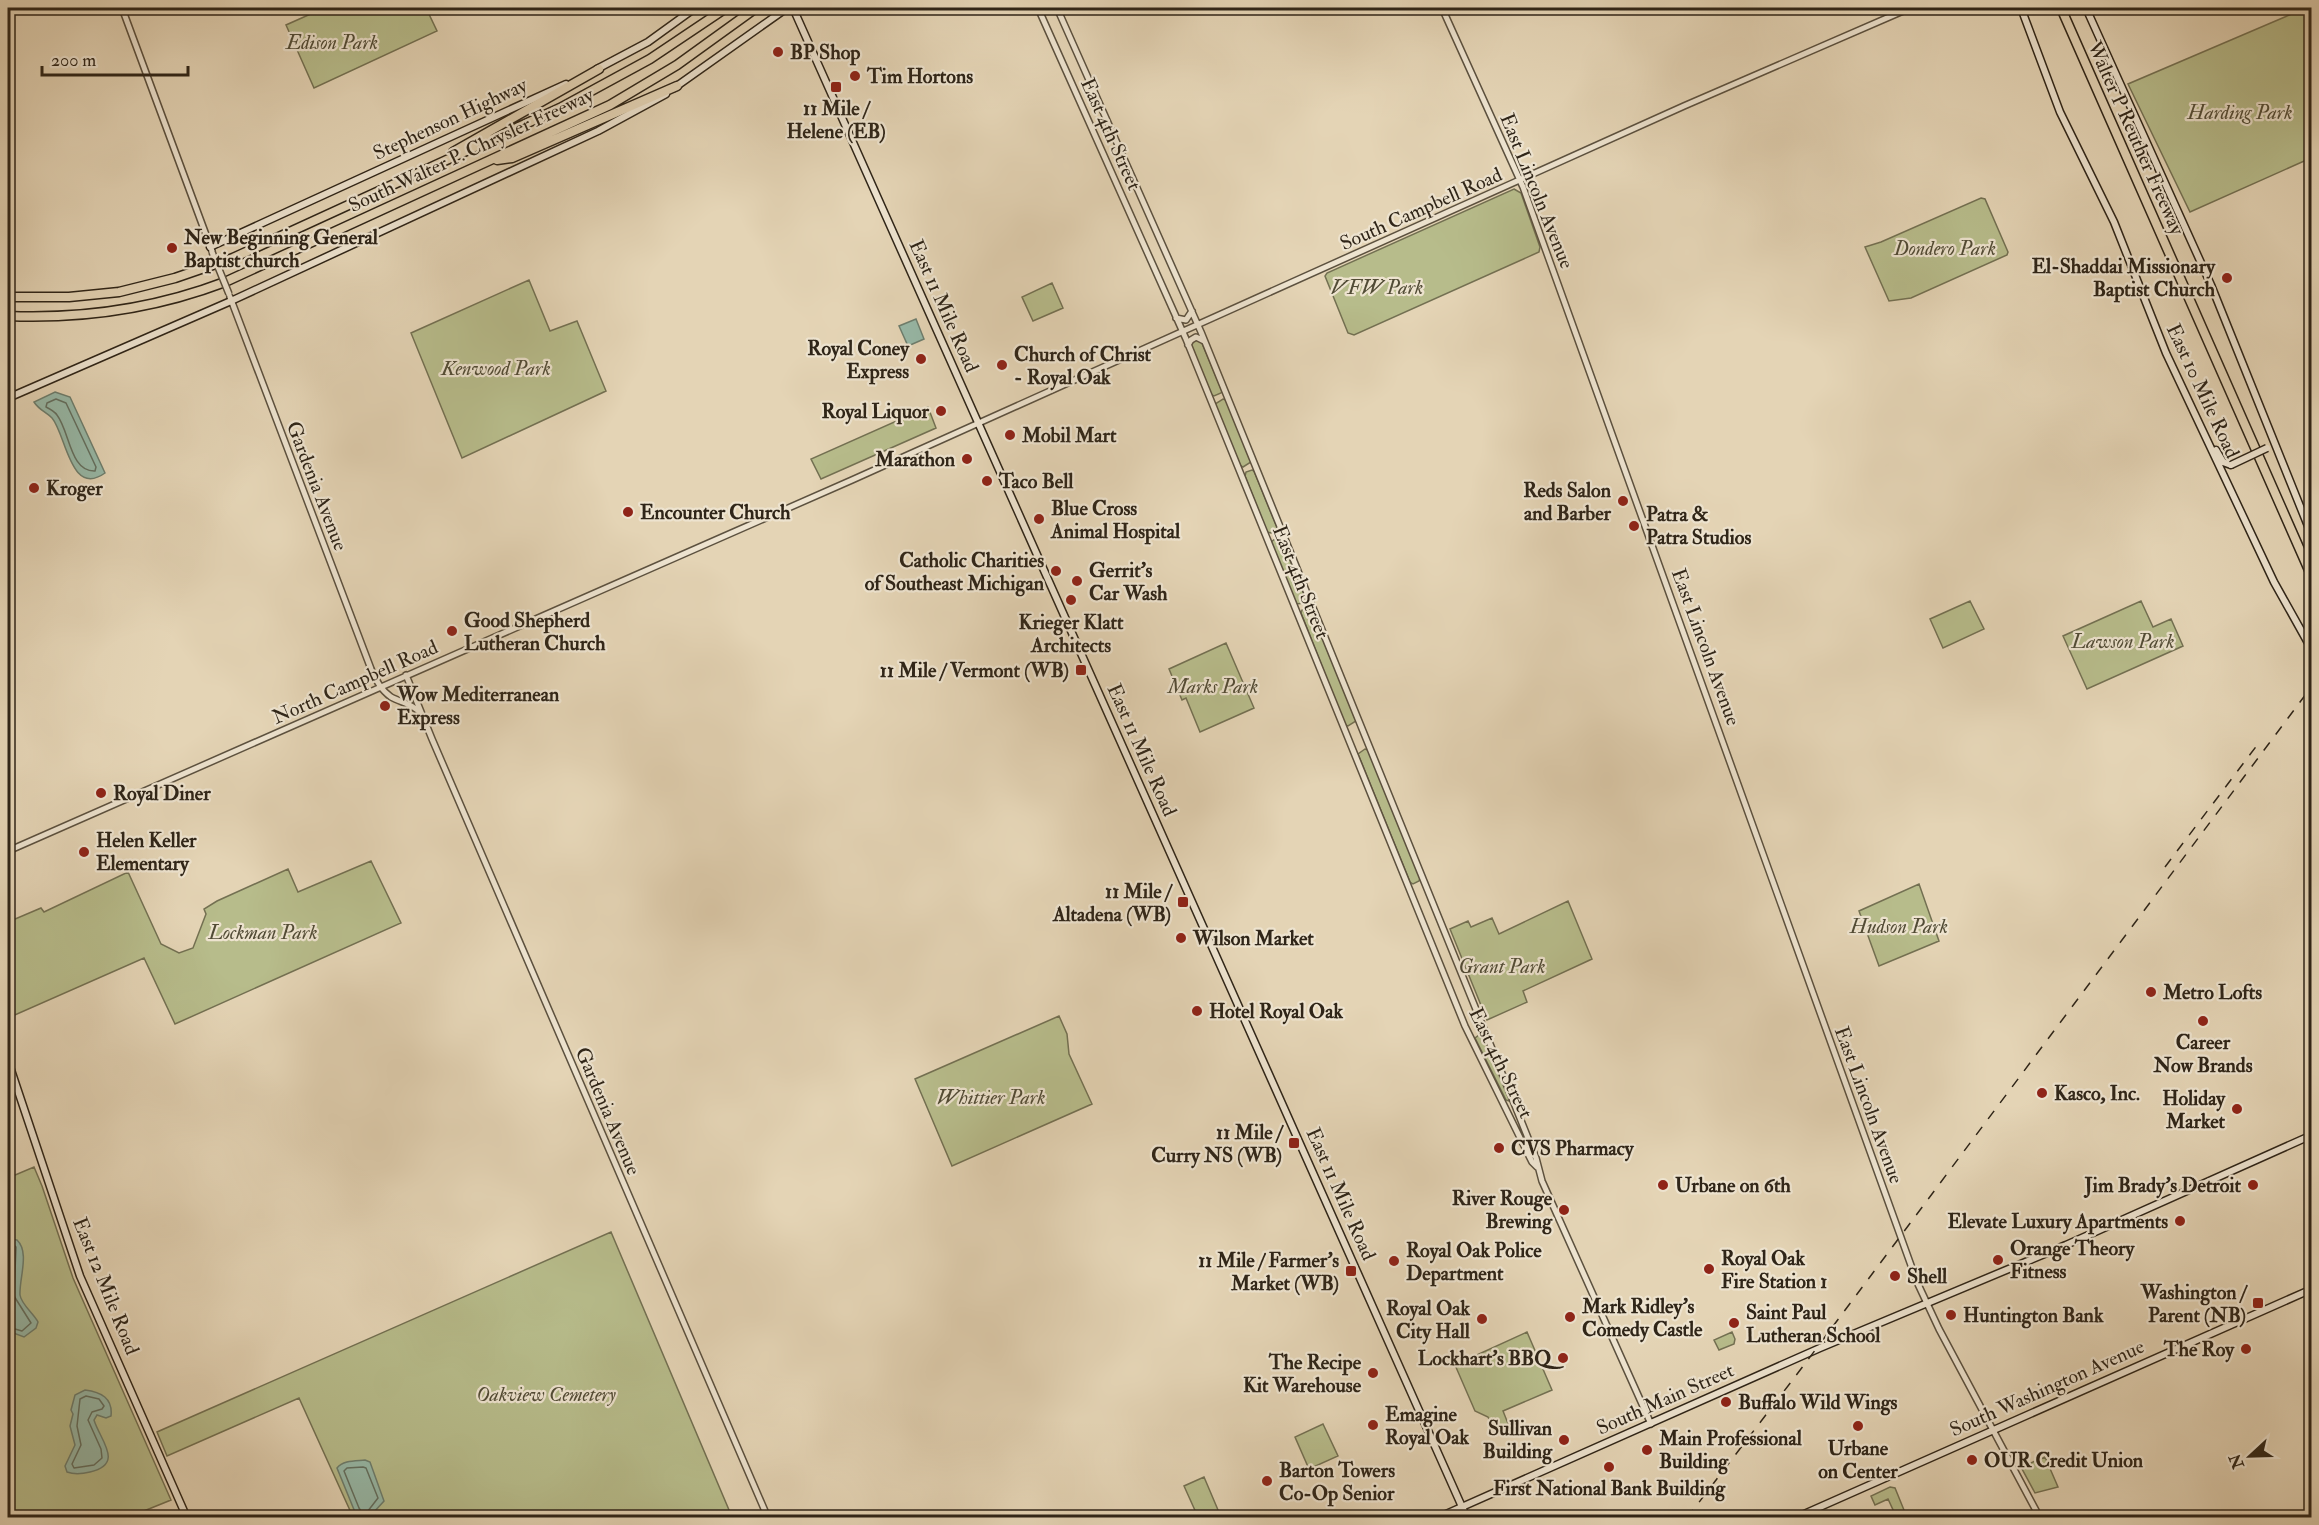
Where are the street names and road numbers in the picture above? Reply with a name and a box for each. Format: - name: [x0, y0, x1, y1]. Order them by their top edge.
- street label: Walter P Reuther Freeway: [2082, 36, 2190, 240]
- street label: Stephenson Highway: [369, 72, 532, 167]
- street label: East 4th Street: [1075, 74, 1147, 195]
- street label: South Walter P. Chrysler Freeway: [344, 82, 599, 218]
- street label: East Lincoln Avenue: [1494, 110, 1580, 272]
- street label: South Campbell Road: [1336, 162, 1507, 257]
- street label: East 11 Mile Road: [904, 236, 985, 376]
- street label: East 10 Mile Road: [2161, 320, 2245, 462]
- street label: Gardenia Avenue: [281, 418, 353, 554]
- street label: East 4th Street: [1267, 522, 1335, 643]
- street label: East Lincoln Avenue: [1666, 565, 1746, 729]
- street label: North Campbell Road: [268, 634, 442, 731]
- street label: East 11 Mile Road: [1102, 680, 1183, 820]
- street label: East 4th Street: [1463, 1003, 1539, 1123]
- street label: East Lincoln Avenue: [1829, 1023, 1909, 1187]
- street label: Gardenia Avenue: [570, 1043, 646, 1179]
- street label: East 11 Mile Road: [1301, 1124, 1382, 1264]
- street label: East 12 Mile Road: [67, 1214, 145, 1358]
- street label: South Washington Avenue: [1946, 1334, 2148, 1442]
- street label: South Main Street: [1592, 1357, 1738, 1440]

